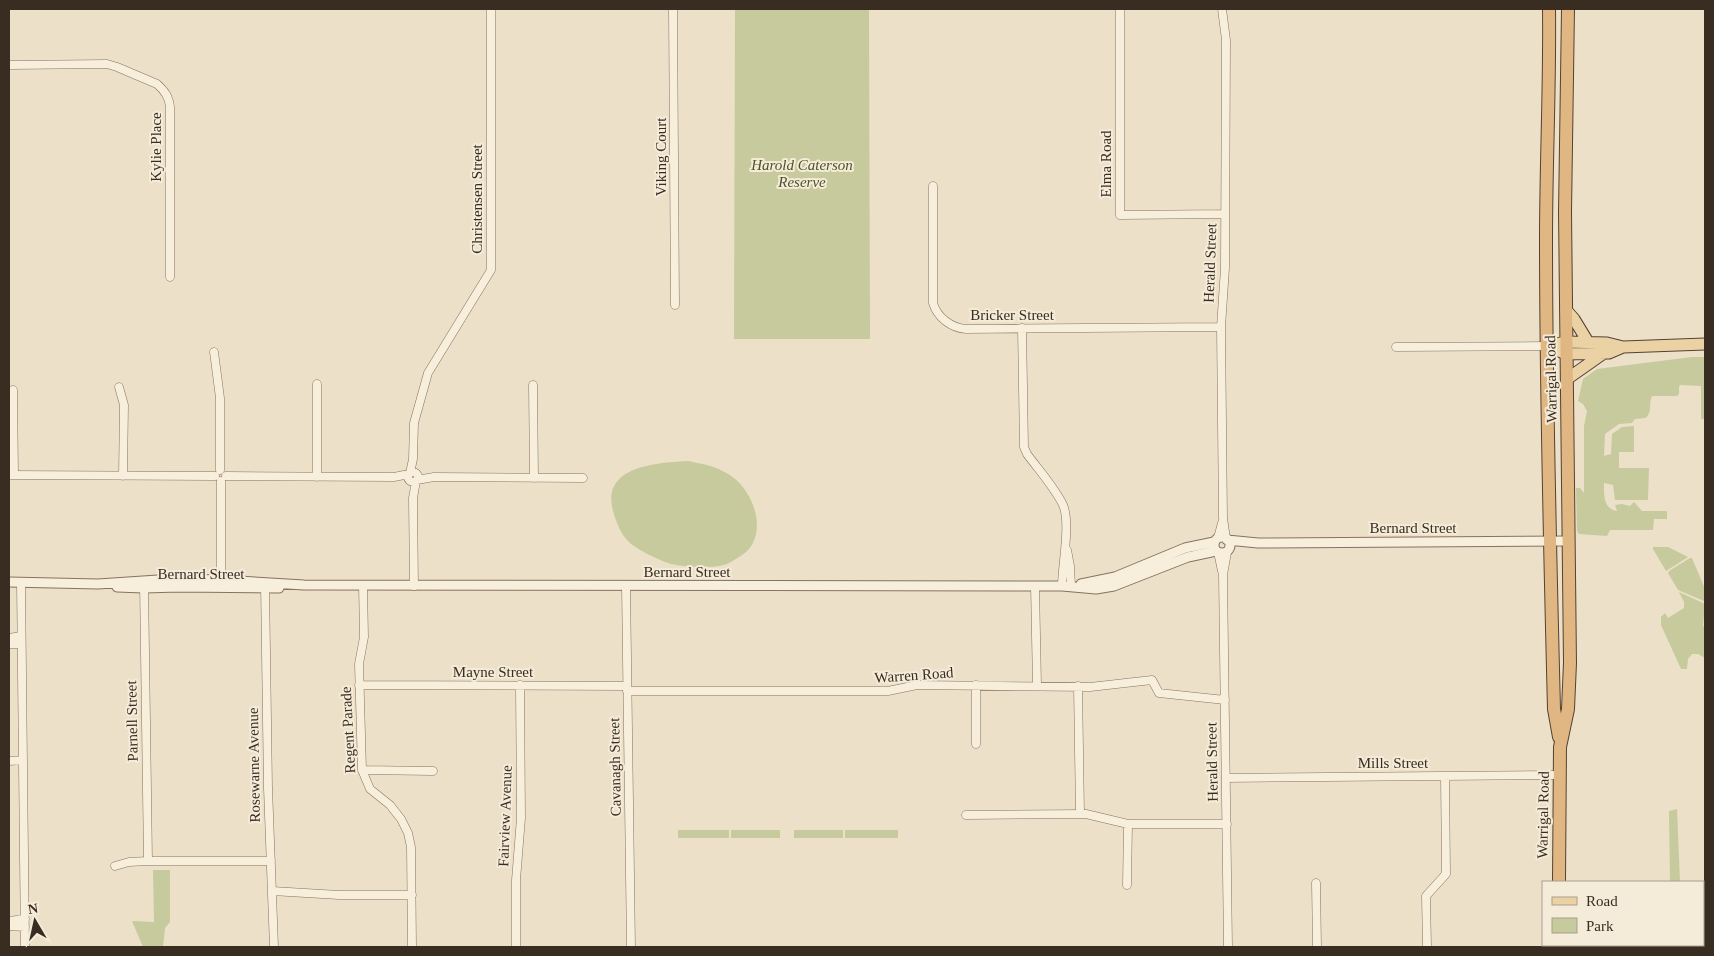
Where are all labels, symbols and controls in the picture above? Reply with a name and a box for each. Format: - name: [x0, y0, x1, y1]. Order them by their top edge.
- street label: Kylie Place: [148, 112, 164, 182]
- street label: Viking Court: [653, 117, 669, 196]
- street label: Elma Road: [1098, 130, 1114, 198]
- street label: Christensen Street: [469, 143, 485, 254]
- park label: Harold Caterson Reserve: [750, 157, 853, 190]
- street label: Herald Street: [1201, 222, 1219, 303]
- street label: Bricker Street: [970, 307, 1055, 323]
- street label: Warrigal Road: [1542, 335, 1560, 423]
- street label: Bernard Street: [1369, 520, 1457, 536]
- street label: Bernard Street: [643, 564, 731, 580]
- street label: Bernard Street: [157, 566, 245, 582]
- street label: Mayne Street: [453, 664, 534, 680]
- street label: Warren Road: [874, 664, 955, 686]
- street label: Parnell Street: [123, 679, 141, 762]
- street label: Regent Parade: [338, 686, 358, 774]
- street label: Rosewarne Avenue: [245, 707, 263, 823]
- street label: Cavanagh Street: [606, 717, 624, 816]
- street label: Herald Street: [1203, 721, 1221, 802]
- street label: Mills Street: [1358, 755, 1429, 771]
- street label: Fairview Avenue: [495, 765, 515, 867]
- street label: Warrigal Road: [1534, 771, 1552, 859]
- legend: [1542, 881, 1704, 946]
- text: Road: [1586, 893, 1618, 909]
- north arrow: [10, 896, 60, 946]
- text: N: [27, 900, 39, 917]
- text: Park: [1586, 918, 1614, 934]

